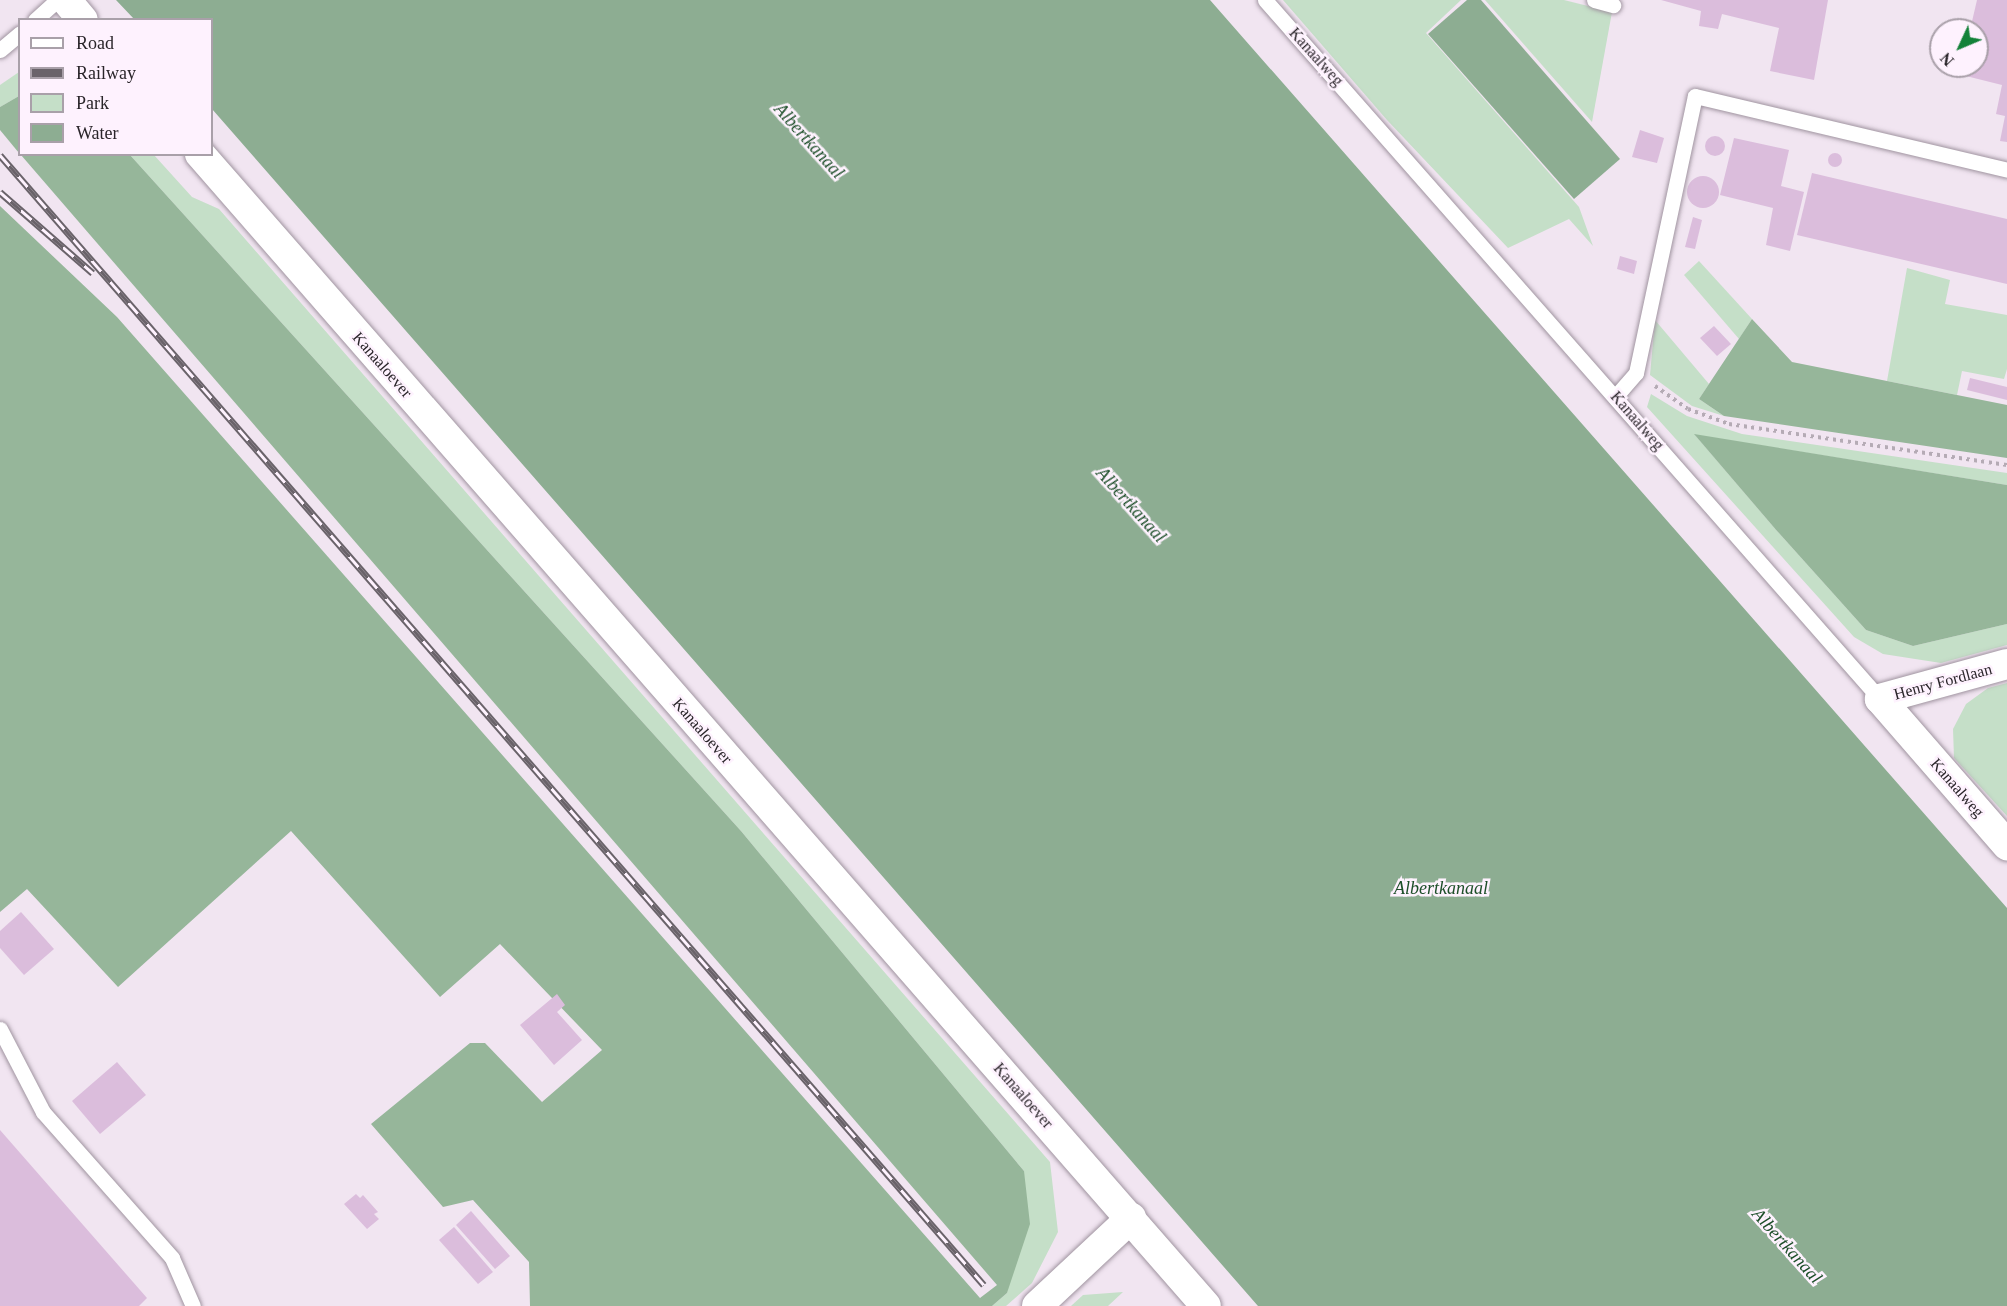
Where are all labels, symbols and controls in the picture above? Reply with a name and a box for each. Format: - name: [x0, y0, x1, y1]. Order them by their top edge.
- legend: [18, 18, 213, 156]
- north arrow: [1929, 18, 1989, 78]
- street label: Kanaalweg: [1285, 24, 1347, 90]
- text: Road: [76, 33, 114, 53]
- text: N: [1937, 49, 1957, 70]
- text: Railway: [76, 63, 136, 83]
- text: Park: [76, 93, 109, 113]
- water label: Albertkanaal: [770, 99, 848, 183]
- text: Water: [76, 123, 119, 143]
- street label: Kanaaloever: [348, 328, 416, 402]
- street label: Kanaalweg: [1606, 388, 1668, 454]
- water label: Albertkanaal: [1092, 463, 1170, 547]
- street label: Henry Fordlaan: [1892, 660, 1994, 704]
- street label: Kanaaloever: [668, 694, 736, 768]
- street label: Kanaalweg: [1926, 755, 1988, 821]
- water label: Albertkanaal: [1394, 877, 1488, 899]
- street label: Kanaaloever: [989, 1059, 1057, 1133]
- water label: Albertkanaal: [1748, 1204, 1826, 1288]

